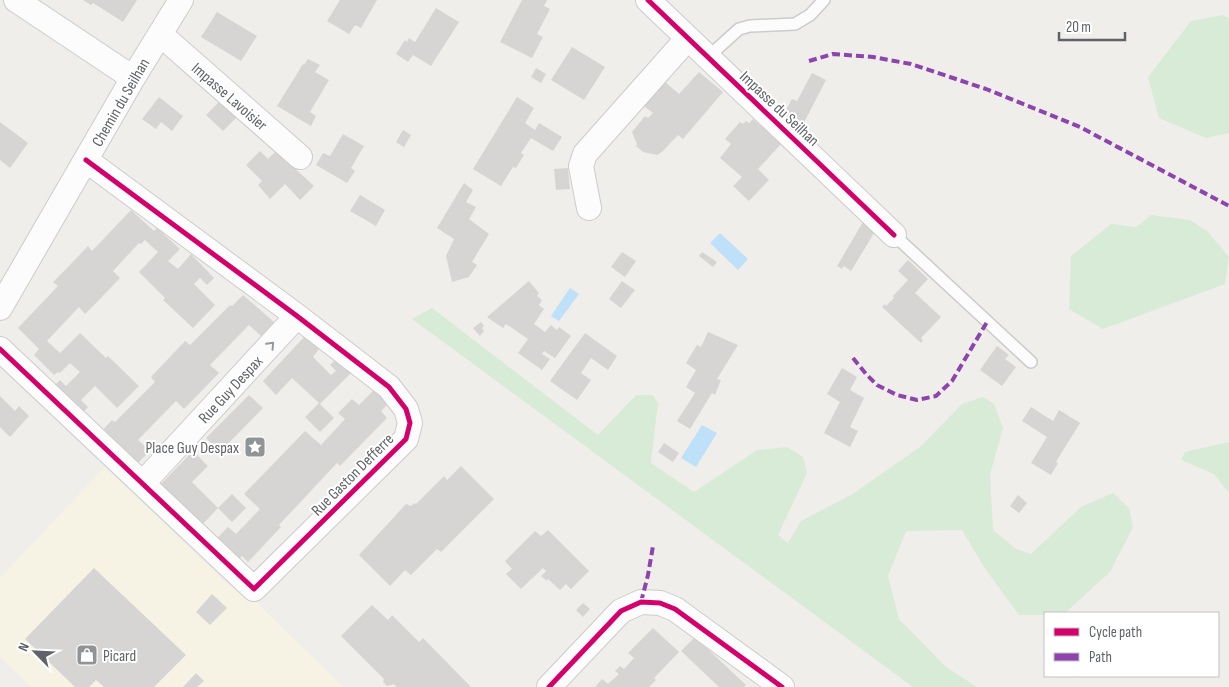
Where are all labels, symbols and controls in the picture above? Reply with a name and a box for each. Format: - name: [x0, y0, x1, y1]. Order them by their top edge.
- scale bar: [1059, 10, 1125, 42]
- text: 20 m: [1066, 18, 1091, 37]
- street label: Chemin du Seilhan: [88, 55, 154, 150]
- street label: Impasse Lavoisier: [187, 59, 271, 135]
- street label: Impasse du Seilhan: [735, 68, 823, 151]
- one-way arrow: [265, 341, 274, 350]
- street label: Rue Guy Despax: [195, 352, 267, 428]
- street label: Rue Gaston Defferre: [308, 430, 398, 520]
- place icon: Place Guy Despax: [243, 435, 267, 459]
- place label: Place Guy Despax: [146, 439, 239, 458]
- legend: [1044, 612, 1219, 677]
- text: Cycle path: [1089, 623, 1142, 642]
- north arrow: [10, 627, 60, 677]
- text: N: [14, 640, 33, 654]
- shop icon: Picard: [75, 643, 99, 667]
- place label: Picard: [103, 647, 136, 666]
- text: Path: [1089, 648, 1112, 667]

